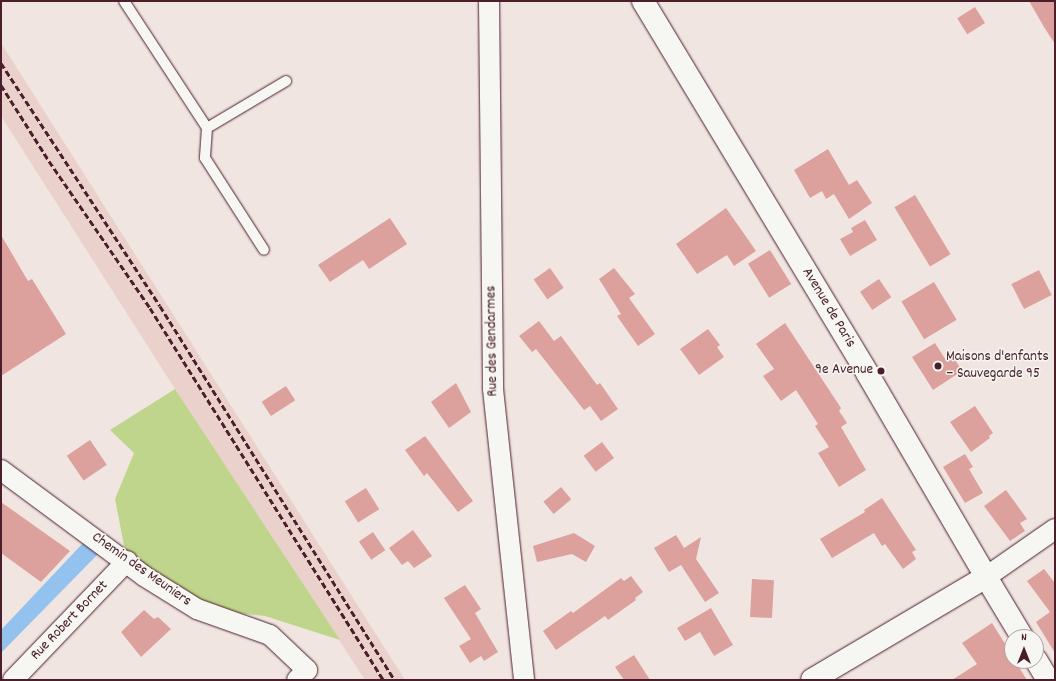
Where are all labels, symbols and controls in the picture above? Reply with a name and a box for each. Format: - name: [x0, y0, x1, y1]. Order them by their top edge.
- street label: Avenue de Paris: [797, 265, 859, 351]
- street label: Rue des Gendarmes: [483, 285, 503, 397]
- place label: Maisons d'enfants – Sauvegarde 95: [946, 348, 1049, 383]
- marker: Maisons d'enfants – Sauvegarde 95: [933, 361, 943, 371]
- place label: 9e Avenue: [815, 362, 873, 380]
- marker: 9e Avenue: [876, 366, 886, 376]
- street label: Chemin des Meuniers: [88, 529, 194, 611]
- street label: Rue Robert Bornet: [27, 577, 113, 665]
- north arrow: [1004, 629, 1044, 669]
- text: N: [1021, 630, 1027, 646]

